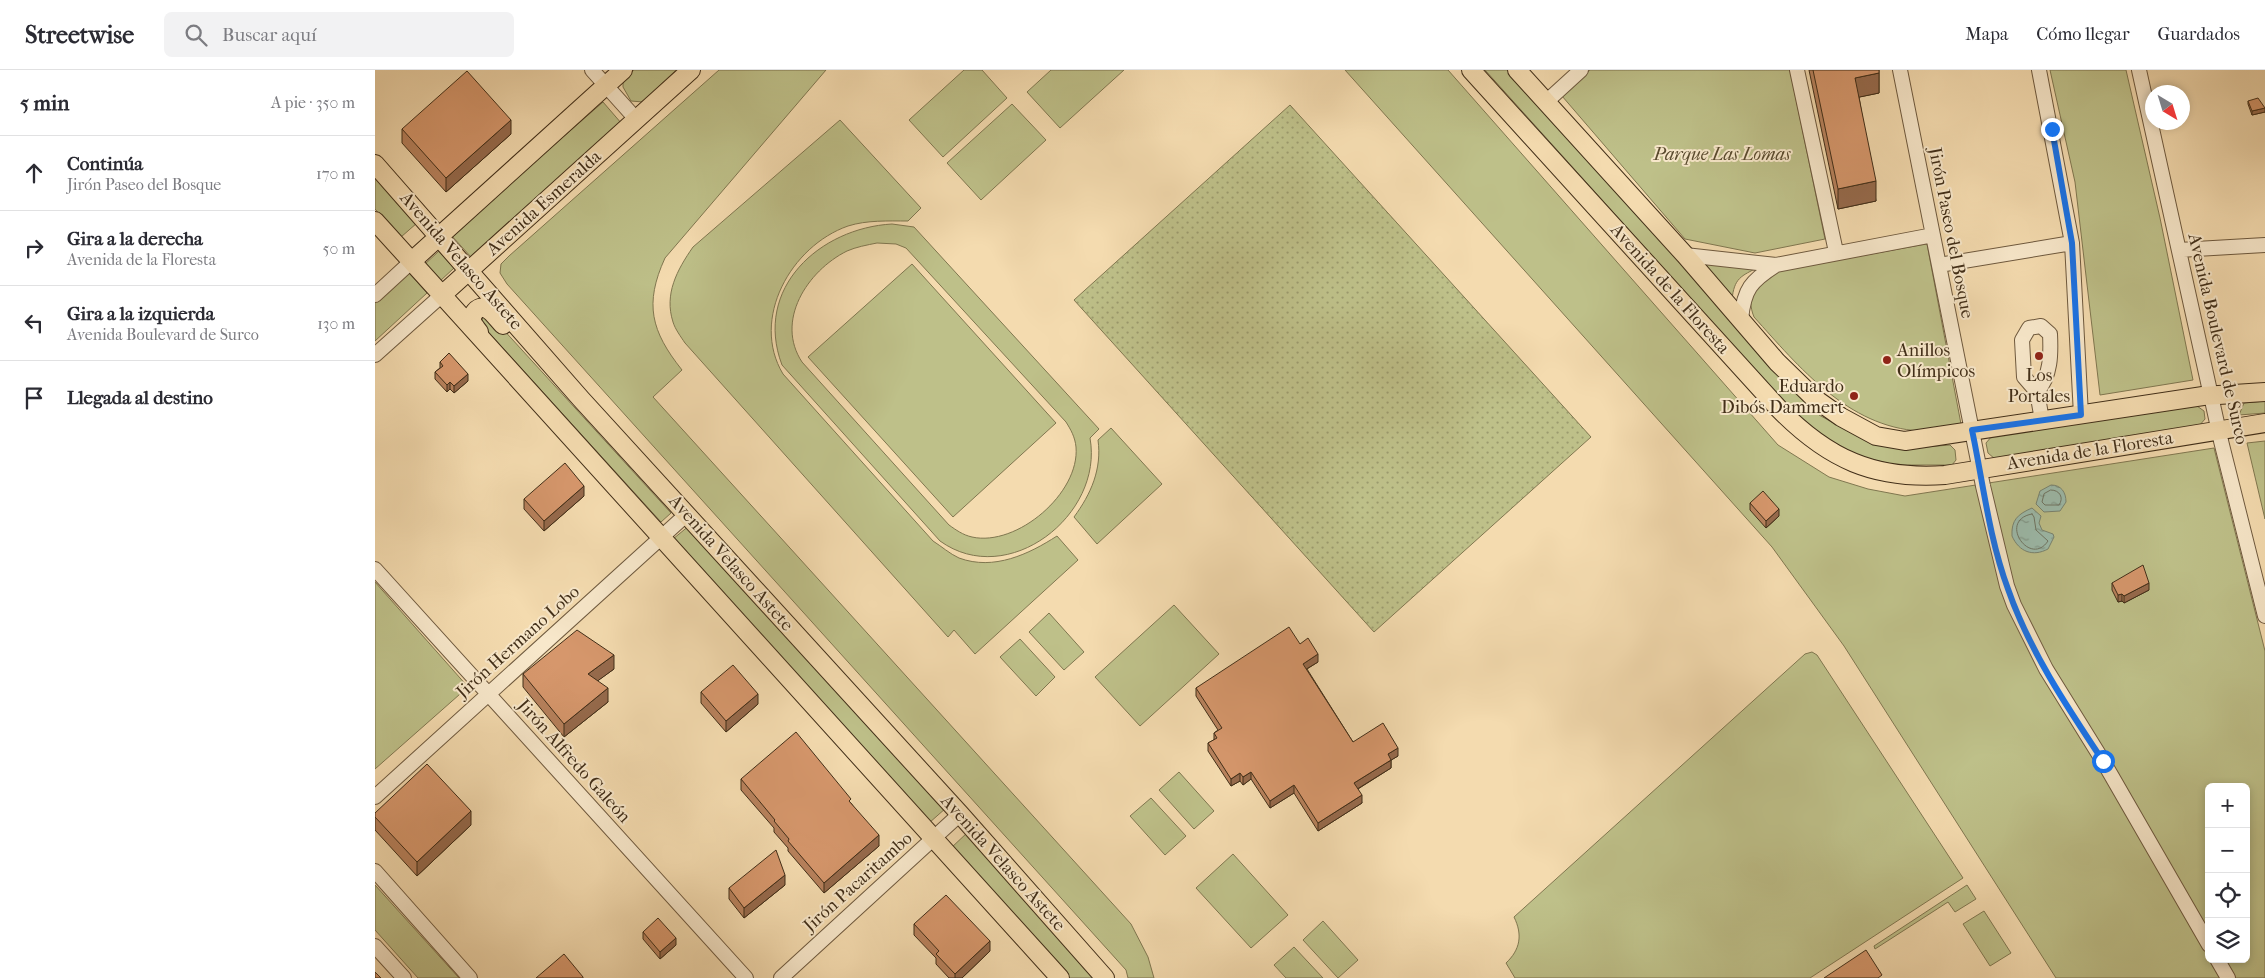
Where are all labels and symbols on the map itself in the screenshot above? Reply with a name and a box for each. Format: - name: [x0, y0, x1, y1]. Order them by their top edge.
- north arrow: [2145, 85, 2190, 130]
- route end: [2041, 118, 2064, 141]
- park label: Parque Las Lomas: [1653, 144, 1791, 165]
- street label: Jirón Paseo del Bosque: [1924, 144, 1978, 320]
- street label: Avenida Esmeralda: [482, 146, 606, 261]
- street label: Avenida Velasco Astete: [395, 187, 527, 334]
- street label: Avenida de la Floresta: [1605, 219, 1734, 359]
- street label: Avenida Boulevard de Surco: [2183, 231, 2253, 446]
- place label: Anillos Olímpicos: [1896, 340, 1975, 382]
- marker: Los Portales: [2033, 350, 2045, 362]
- marker: Anillos Olímpicos: [1881, 354, 1893, 366]
- place label: Los Portales: [2008, 365, 2071, 407]
- place label: Eduardo Dibós Dammert: [1721, 376, 1845, 418]
- marker: Eduardo Dibós Dammert: [1848, 390, 1860, 402]
- street label: Avenida de la Floresta: [2005, 427, 2175, 475]
- street label: Avenida Velasco Astete: [664, 490, 798, 635]
- street label: Jirón Hermano Lobo: [451, 581, 584, 704]
- street label: Jirón Alfredo Galeón: [512, 693, 635, 827]
- route start: [2092, 750, 2115, 773]
- street label: Avenida Velasco Astete: [936, 790, 1070, 935]
- street label: Jirón Pacaritambo: [798, 828, 917, 938]

